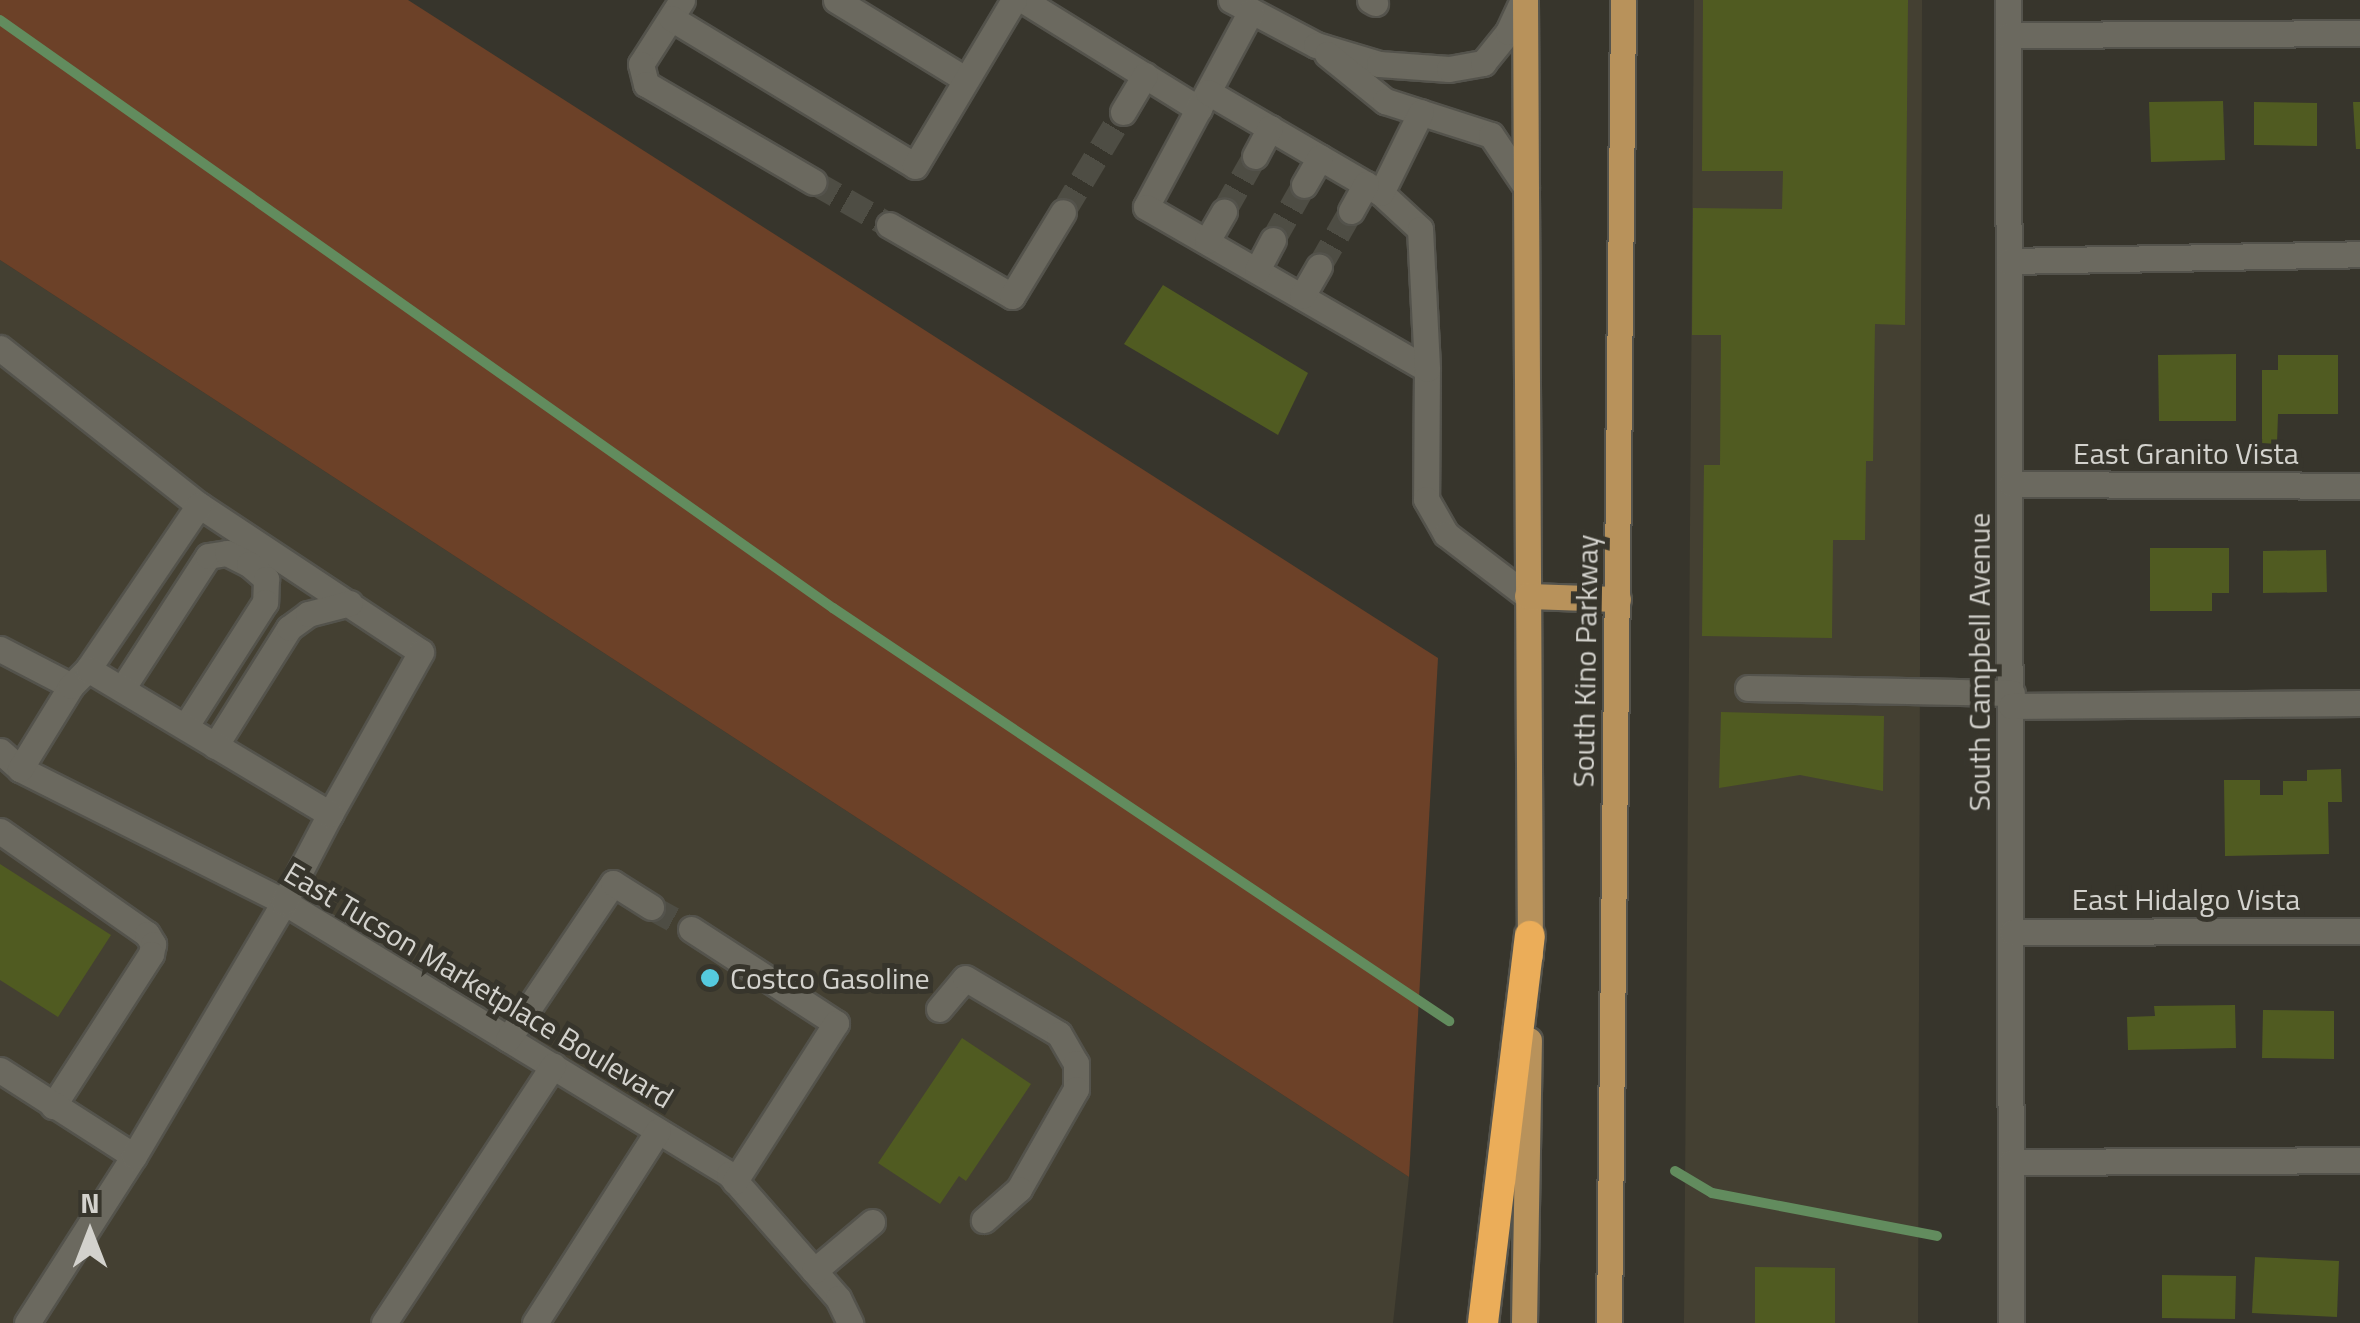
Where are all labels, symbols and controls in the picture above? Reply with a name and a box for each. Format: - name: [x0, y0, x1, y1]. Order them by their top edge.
- street label: East Granito Vista: [2073, 435, 2299, 471]
- street label: South Campbell Avenue: [1961, 513, 1997, 811]
- street label: South Kino Parkway: [1565, 534, 1605, 788]
- street label: East Tucson Marketplace Boulevard: [278, 854, 680, 1116]
- street label: East Hidalgo Vista: [2072, 881, 2300, 917]
- place label: Costco Gasoline: [730, 960, 930, 996]
- marker: Costco Gasoline: [699, 967, 721, 989]
- text: N: [80, 1181, 100, 1224]
- north arrow: [40, 1183, 140, 1283]

